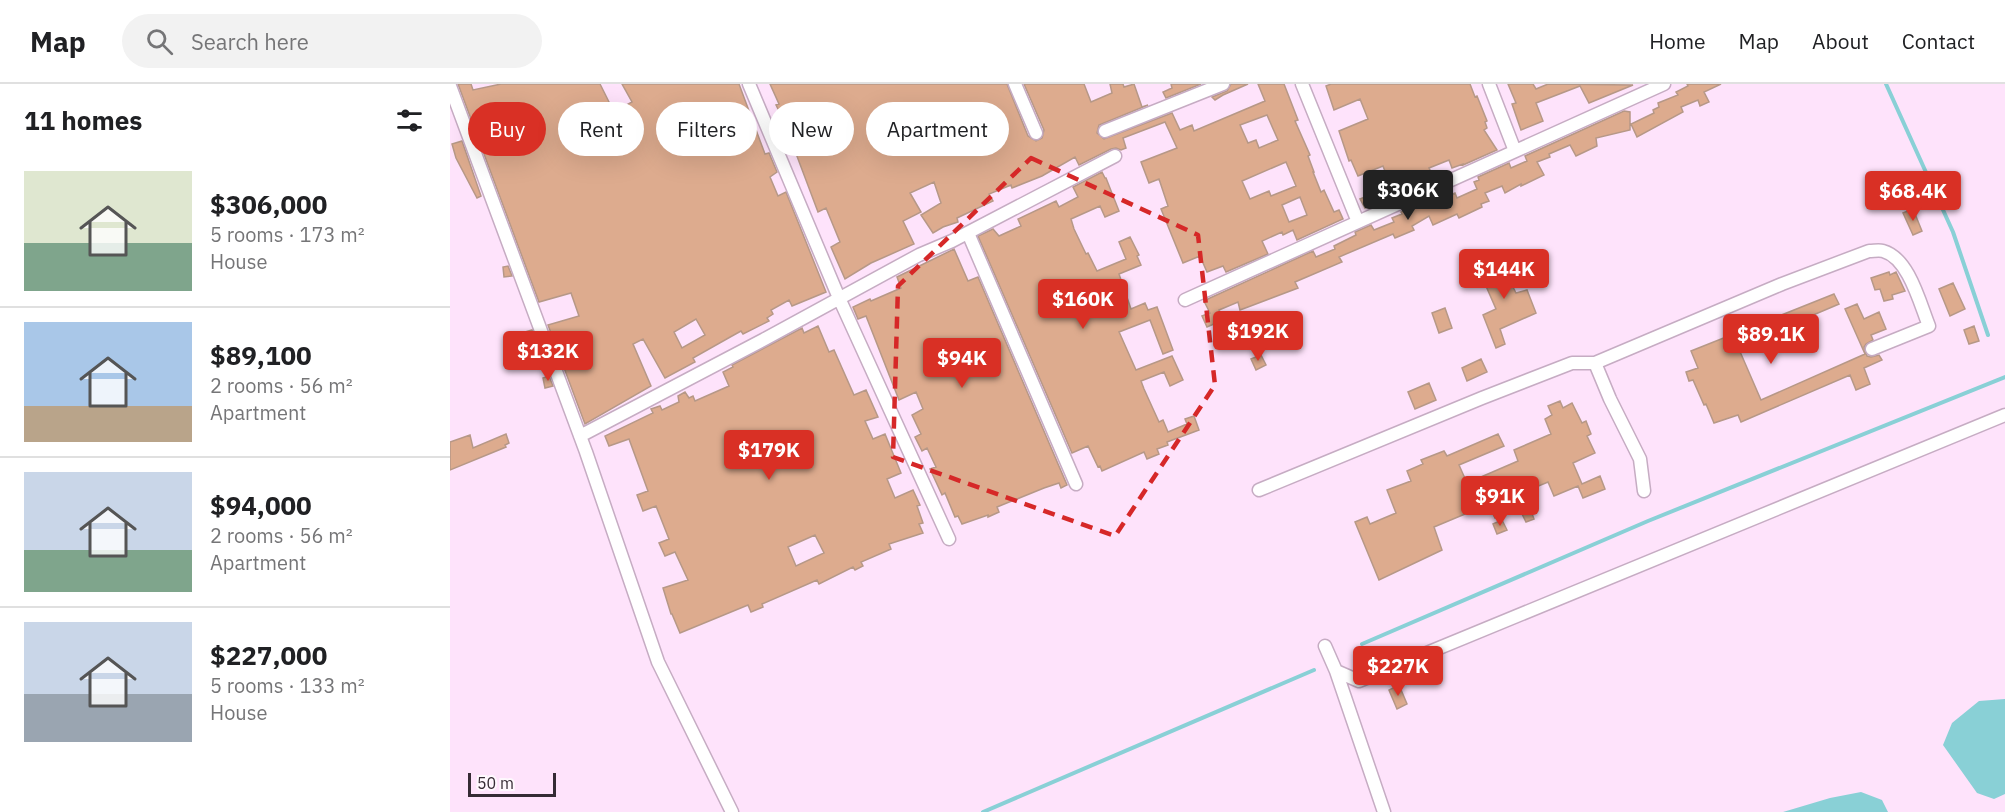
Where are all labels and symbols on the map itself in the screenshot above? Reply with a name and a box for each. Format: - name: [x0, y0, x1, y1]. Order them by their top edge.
- pin: $306K: [1366, 170, 1450, 221]
- pin: $68.4K: [1864, 171, 1962, 222]
- pin: $144K: [1462, 249, 1546, 300]
- pin: $160K: [1041, 279, 1125, 330]
- pin: $192K: [1216, 311, 1300, 362]
- pin: $89.1K: [1722, 314, 1820, 365]
- pin: $132K: [506, 331, 590, 382]
- pin: $94K: [926, 338, 998, 389]
- pin: $179K: [727, 430, 811, 481]
- pin: $91K: [1464, 476, 1536, 527]
- pin: $227K: [1356, 646, 1440, 697]
- scale bar: [468, 770, 556, 798]

